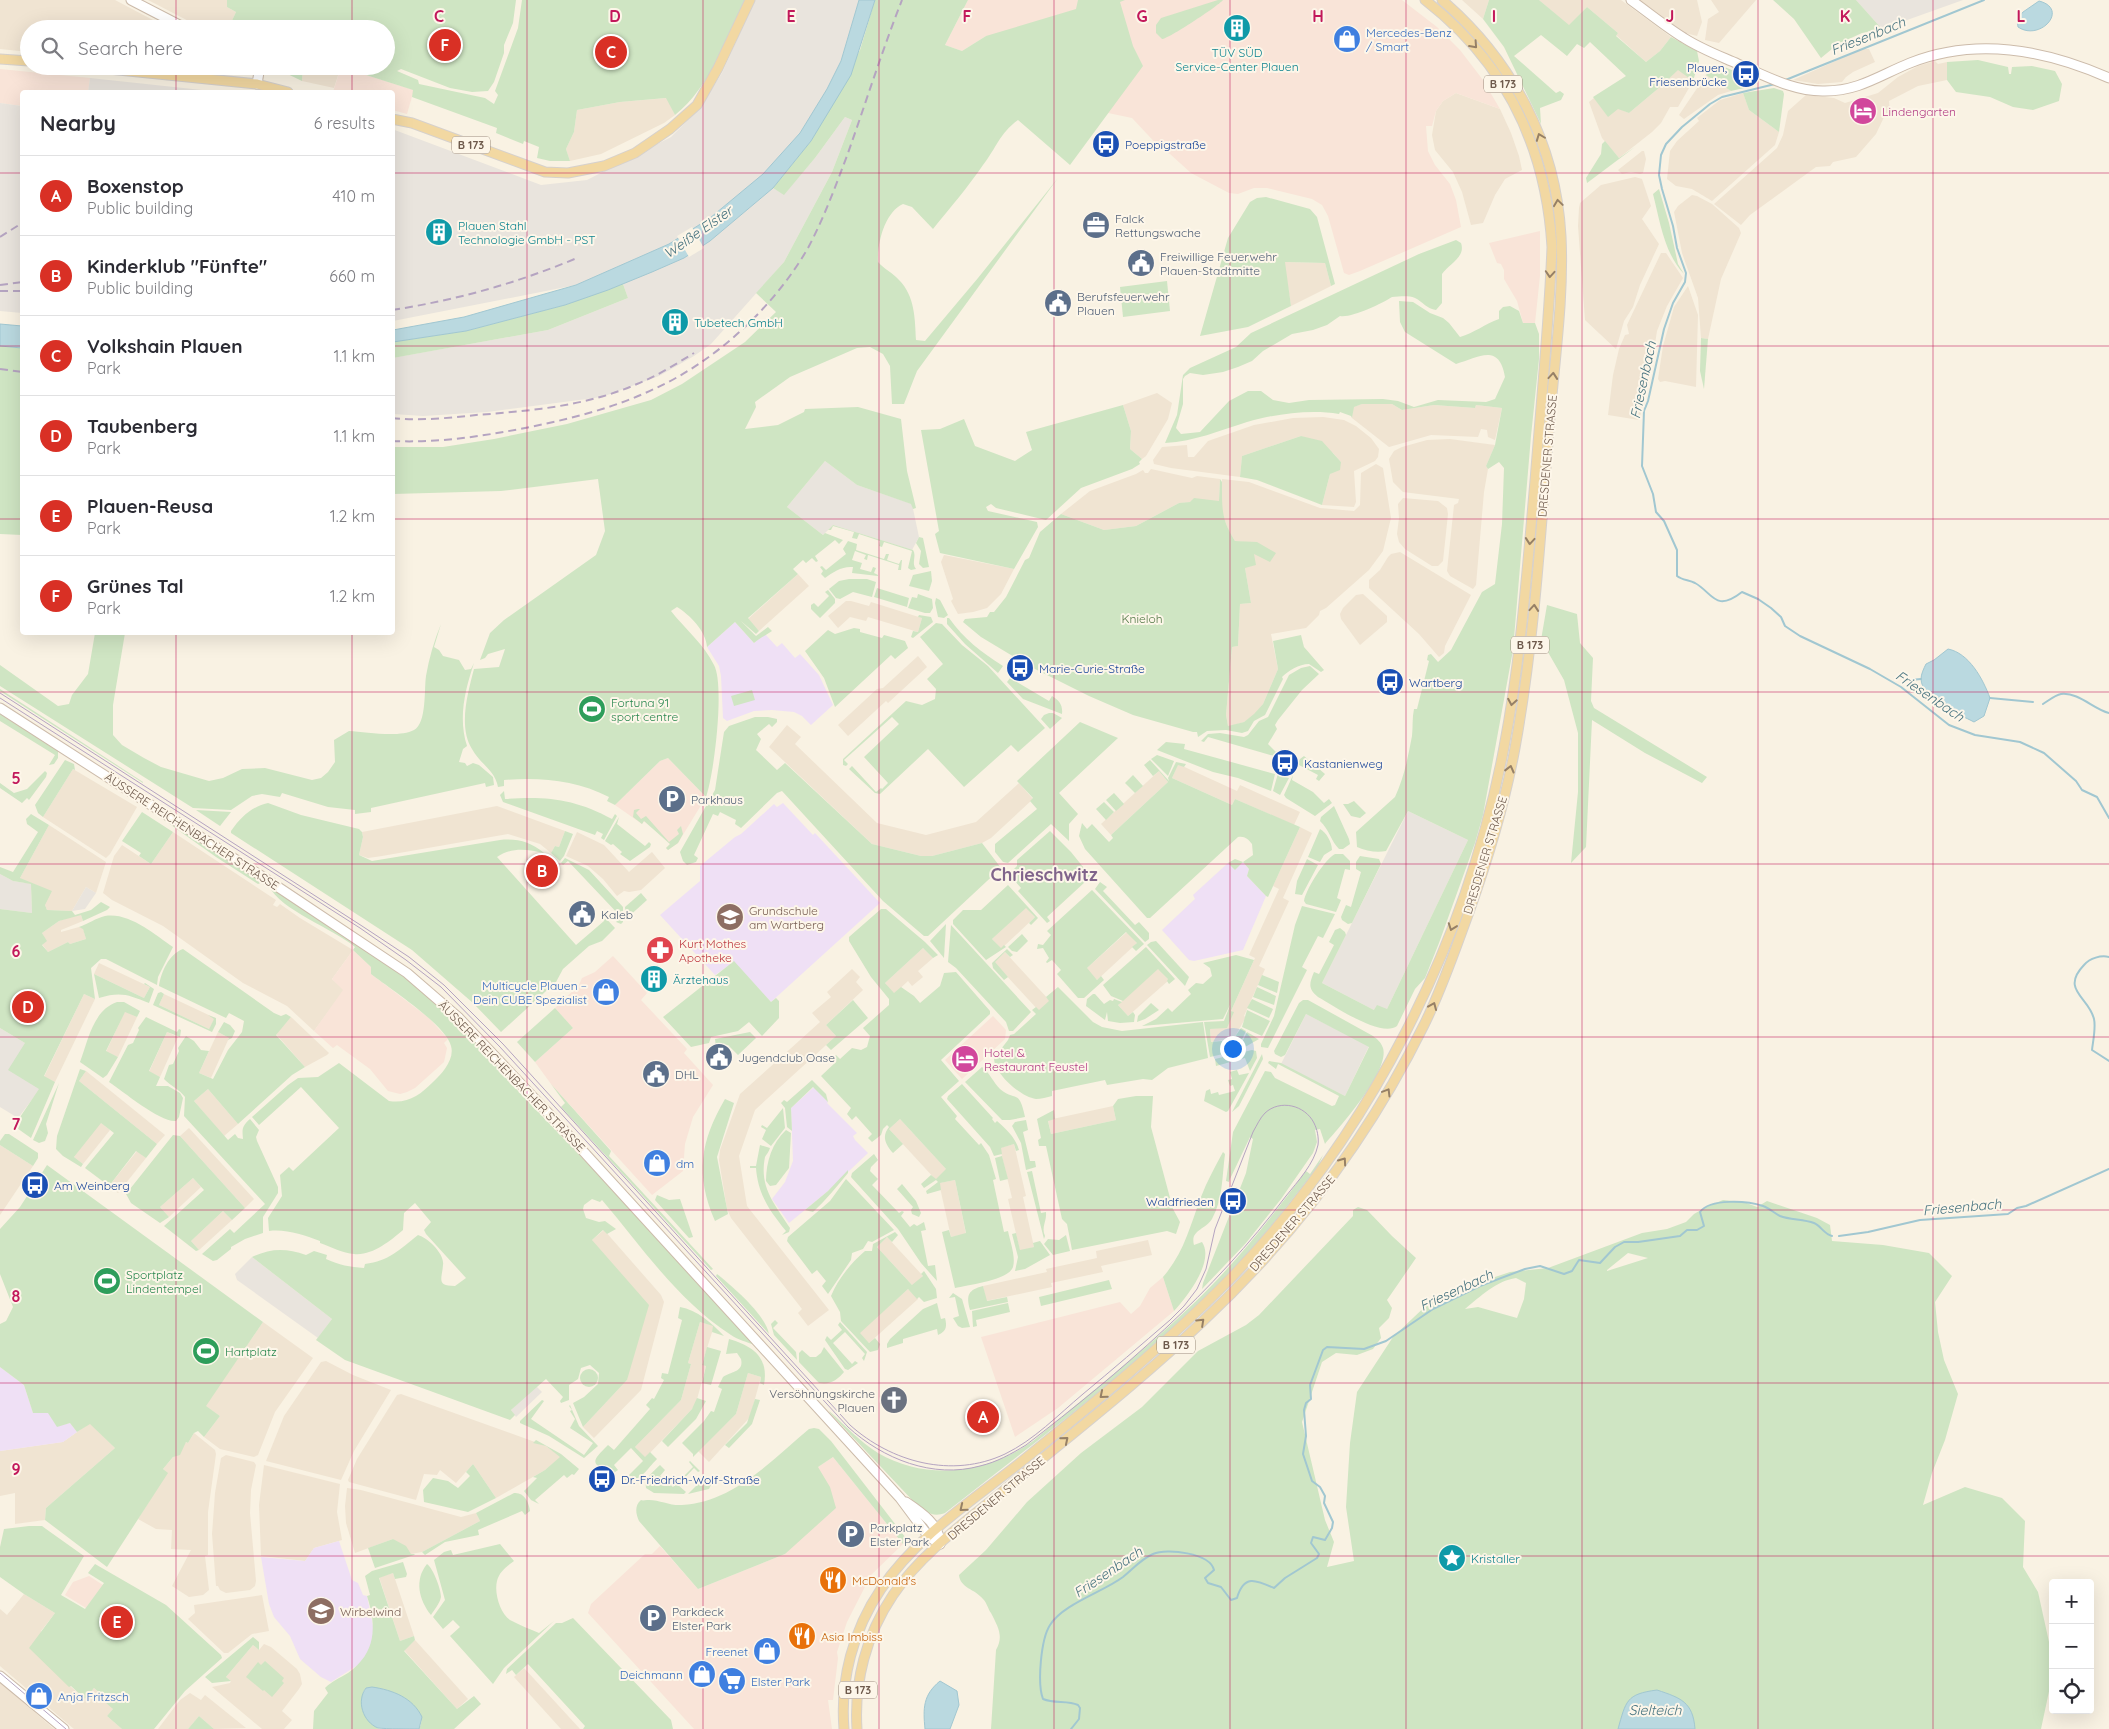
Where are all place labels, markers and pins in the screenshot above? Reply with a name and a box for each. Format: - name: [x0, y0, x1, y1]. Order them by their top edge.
- building icon: TÜV SÜD Service-Center Plauen: [1222, 13, 1252, 43]
- shop icon: Mercedes-Benz / Smart: [1332, 24, 1362, 54]
- place label: Mercedes-Benz / Smart: [1366, 25, 1452, 54]
- pin: F: [429, 26, 461, 64]
- pin: C: [595, 33, 627, 71]
- place label: TÜV SÜD Service-Center Plauen: [1175, 45, 1299, 74]
- bus stop icon: Plauen, Friesenbrücke: [1731, 59, 1761, 89]
- place label: Plauen, Friesenbrücke: [1649, 60, 1727, 89]
- hotel icon: Lindengarten: [1848, 96, 1878, 126]
- place label: Lindengarten: [1882, 104, 1956, 119]
- bus stop icon: Poeppigstraße: [1091, 129, 1121, 159]
- place label: Poeppigstraße: [1125, 137, 1206, 152]
- office icon: Falck Rettungswache: [1081, 210, 1111, 240]
- place label: Falck Rettungswache: [1115, 211, 1201, 240]
- building icon: Plauen Stahl Technologie GmbH - PST: [424, 217, 454, 247]
- place label: Plauen Stahl Technologie GmbH - PST: [458, 218, 595, 247]
- public building icon: Freiwillige Feuerwehr Plauen-Stadtmitte: [1126, 248, 1156, 278]
- place label: Freiwillige Feuerwehr Plauen-Stadtmitte: [1160, 249, 1277, 278]
- public building icon: Berufsfeuerwehr Plauen: [1043, 288, 1073, 318]
- place label: Berufsfeuerwehr Plauen: [1077, 289, 1170, 318]
- building icon: Tubetech GmbH: [660, 307, 690, 337]
- place label: Tubetech GmbH: [694, 315, 783, 330]
- bus stop icon: Marie-Curie-Straße: [1005, 653, 1035, 683]
- place label: Marie-Curie-Straße: [1039, 661, 1145, 676]
- bus stop icon: Wartberg: [1375, 667, 1405, 697]
- place label: Wartberg: [1409, 675, 1462, 690]
- sports icon: Fortuna 91 sport centre: [577, 694, 607, 724]
- place label: Fortuna 91 sport centre: [611, 695, 678, 724]
- bus stop icon: Kastanienweg: [1270, 748, 1300, 778]
- place label: Kastanienweg: [1304, 756, 1383, 771]
- parking icon: Parkhaus: [657, 784, 687, 814]
- place label: Parkhaus: [691, 792, 743, 807]
- pin: B: [526, 852, 558, 890]
- public building icon: Kaleb: [567, 899, 597, 929]
- school or university icon: Grundschule am Wartberg: [715, 902, 745, 932]
- place label: Grundschule am Wartberg: [749, 903, 824, 932]
- place label: Kaleb: [601, 907, 633, 922]
- pharmacy icon: Kurt Mothes Apotheke: [645, 935, 675, 965]
- place label: Kurt Mothes Apotheke: [679, 936, 747, 965]
- building icon: Ärztehaus: [639, 964, 669, 994]
- place label: Ärztehaus: [673, 972, 729, 987]
- shop icon: Multicycle Plauen – Dein CUBE Spezialist: [591, 977, 621, 1007]
- place label: Multicycle Plauen – Dein CUBE Spezialist: [473, 978, 587, 1007]
- pin: D: [12, 988, 44, 1026]
- public building icon: Jugendclub Oase: [704, 1042, 734, 1072]
- hotel icon: Hotel & Restaurant Feustel: [950, 1044, 980, 1074]
- place label: Hotel & Restaurant Feustel: [984, 1045, 1088, 1074]
- place label: Jugendclub Oase: [738, 1050, 835, 1065]
- public building icon: DHL: [641, 1059, 671, 1089]
- place label: DHL: [675, 1067, 699, 1082]
- shop icon: dm: [642, 1148, 672, 1178]
- place label: dm: [676, 1156, 694, 1171]
- bus stop icon: Am Weinberg: [20, 1170, 50, 1200]
- place label: Am Weinberg: [54, 1178, 130, 1193]
- bus stop icon: Waldfrieden: [1218, 1186, 1248, 1216]
- place label: Waldfrieden: [1146, 1194, 1214, 1209]
- sports icon: Sportplatz Lindentempel: [92, 1266, 122, 1296]
- place label: Sportplatz Lindentempel: [126, 1267, 201, 1296]
- sports icon: Hartplatz: [191, 1336, 221, 1366]
- place label: Hartplatz: [225, 1344, 277, 1359]
- church icon: Versöhnungskirche Plauen: [879, 1385, 909, 1415]
- place label: Versöhnungskirche Plauen: [769, 1386, 875, 1415]
- pin: A: [967, 1398, 999, 1436]
- bus stop icon: Dr.-Friedrich-Wolf-Straße: [587, 1464, 617, 1494]
- place label: Dr.-Friedrich-Wolf-Straße: [621, 1472, 760, 1487]
- parking icon: Parkplatz Elster Park: [836, 1519, 866, 1549]
- place label: Parkplatz Elster Park: [870, 1520, 929, 1549]
- place icon: Kristaller: [1437, 1543, 1467, 1573]
- place label: Kristaller: [1471, 1551, 1520, 1566]
- restaurant icon: McDonald's: [818, 1565, 848, 1595]
- place label: McDonald's: [852, 1573, 917, 1588]
- school or university icon: Wirbelwind: [306, 1596, 336, 1626]
- pin: E: [101, 1603, 133, 1641]
- parking icon: Parkdeck Elster Park: [638, 1603, 668, 1633]
- place label: Wirbelwind: [340, 1604, 401, 1619]
- place label: Parkdeck Elster Park: [672, 1604, 731, 1633]
- restaurant icon: Asia Imbiss: [787, 1621, 817, 1651]
- place label: Asia Imbiss: [821, 1629, 883, 1644]
- shop icon: Freenet: [752, 1636, 782, 1666]
- place label: Freenet: [706, 1644, 748, 1659]
- shop icon: Deichmann: [687, 1659, 717, 1689]
- supermarket icon: Elster Park: [717, 1666, 747, 1696]
- place label: Deichmann: [620, 1667, 683, 1682]
- place label: Elster Park: [751, 1674, 810, 1689]
- shop icon: Anja Fritzsch: [24, 1681, 54, 1711]
- place label: Anja Fritzsch: [58, 1689, 129, 1704]

